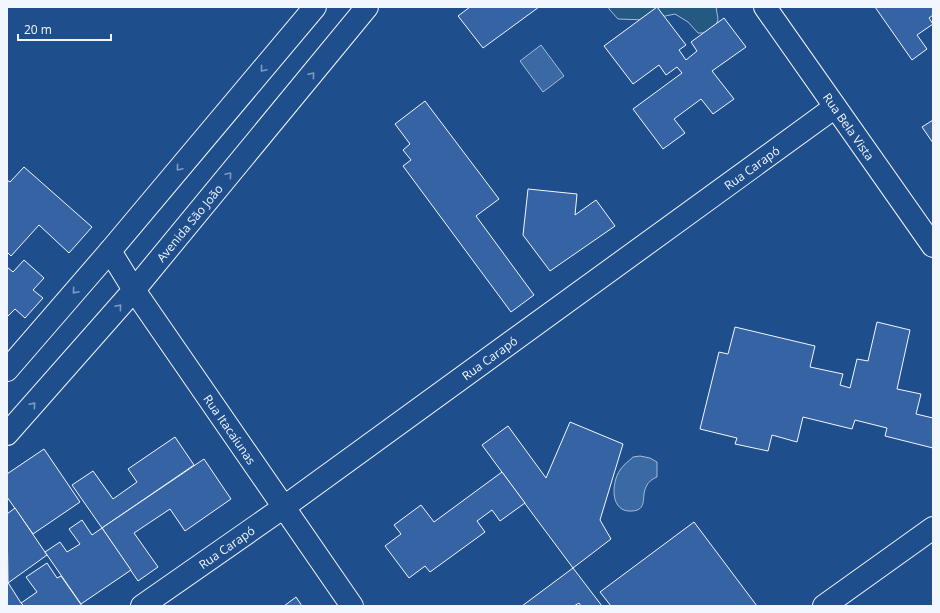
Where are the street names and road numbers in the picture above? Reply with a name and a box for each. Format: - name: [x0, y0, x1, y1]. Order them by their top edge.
- street label: Rua Bela Vista: [819, 89, 879, 164]
- street label: Rua Carapó: [720, 142, 783, 193]
- street label: Avenida São João: [152, 180, 226, 265]
- street label: Rua Carapó: [458, 332, 521, 384]
- street label: Rua Itacaíunas: [200, 391, 260, 468]
- street label: Rua Carapó: [195, 522, 258, 573]

